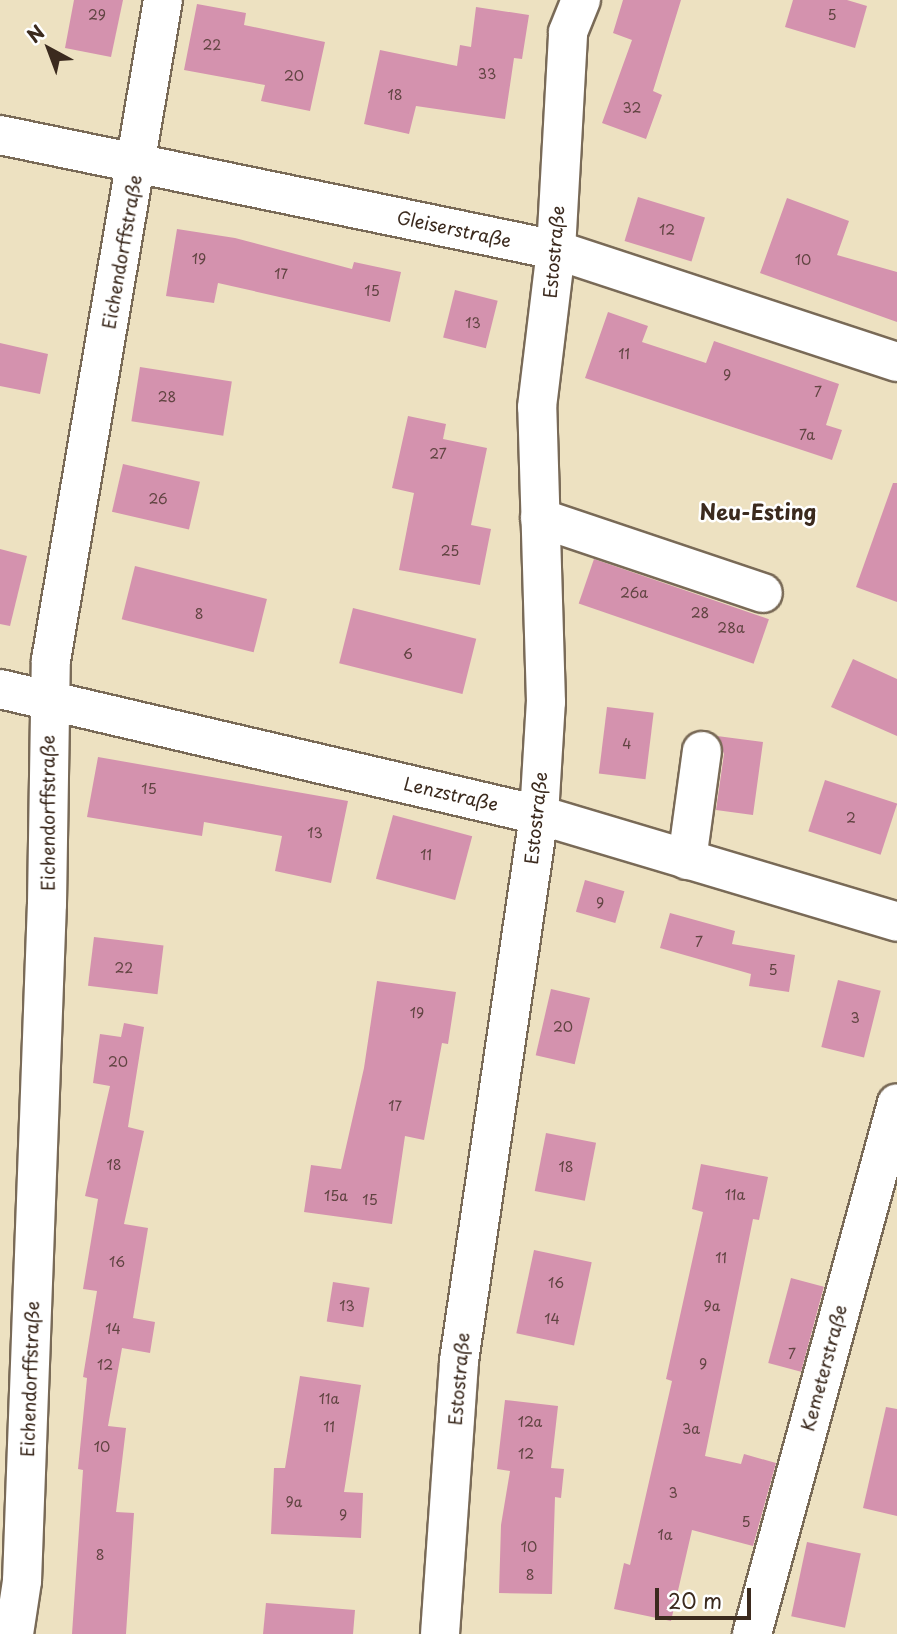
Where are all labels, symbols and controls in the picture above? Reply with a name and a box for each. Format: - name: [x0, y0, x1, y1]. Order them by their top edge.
- house number: 29: [88, 7, 106, 23]
- house number: 5: [827, 7, 837, 23]
- north arrow: [14, 14, 84, 84]
- text: N: [20, 18, 50, 49]
- house number: 22: [203, 37, 221, 53]
- house number: 33: [478, 66, 496, 82]
- house number: 20: [284, 68, 304, 84]
- house number: 18: [387, 87, 403, 103]
- house number: 32: [623, 100, 641, 116]
- street label: Eichendorffstraße: [98, 173, 146, 331]
- street label: Estostraße: [539, 205, 569, 299]
- street label: Gleiserstraße: [395, 206, 513, 252]
- house number: 12: [659, 222, 675, 238]
- house number: 19: [192, 251, 206, 267]
- house number: 10: [795, 252, 811, 268]
- house number: 17: [274, 266, 288, 282]
- house number: 15: [364, 283, 380, 299]
- house number: 13: [465, 315, 481, 331]
- house number: 11: [618, 346, 630, 362]
- house number: 9: [723, 367, 731, 383]
- house number: 7: [814, 384, 822, 400]
- house number: 28: [158, 389, 176, 405]
- house number: 7a: [799, 427, 815, 443]
- house number: 27: [429, 446, 447, 462]
- house number: 26: [148, 491, 168, 507]
- district label: Neu-Esting: [700, 498, 816, 524]
- house number: 25: [441, 543, 459, 559]
- house number: 26a: [620, 585, 648, 601]
- house number: 28: [691, 605, 709, 621]
- house number: 8: [195, 606, 203, 622]
- house number: 28a: [717, 620, 745, 636]
- house number: 6: [403, 646, 413, 662]
- street label: Eichendorffstraße: [37, 735, 59, 891]
- house number: 4: [622, 736, 632, 752]
- street label: Estostraße: [520, 771, 552, 865]
- street label: Lenzstraße: [402, 773, 500, 815]
- house number: 15: [141, 781, 157, 797]
- house number: 2: [846, 810, 856, 826]
- house number: 13: [307, 825, 323, 841]
- house number: 11: [420, 847, 432, 863]
- house number: 9: [596, 895, 604, 911]
- house number: 7: [695, 934, 703, 950]
- house number: 22: [115, 960, 133, 976]
- house number: 5: [768, 962, 778, 978]
- house number: 19: [410, 1005, 424, 1021]
- house number: 3: [850, 1010, 860, 1026]
- house number: 20: [553, 1019, 573, 1035]
- house number: 20: [108, 1054, 128, 1070]
- house number: 17: [388, 1098, 402, 1114]
- house number: 18: [106, 1157, 122, 1173]
- house number: 18: [558, 1159, 574, 1175]
- house number: 11a: [725, 1187, 745, 1203]
- house number: 15a: [324, 1188, 348, 1204]
- house number: 15: [362, 1192, 378, 1208]
- house number: 11: [715, 1250, 727, 1266]
- house number: 16: [109, 1254, 125, 1270]
- house number: 16: [548, 1275, 564, 1291]
- house number: 13: [339, 1298, 355, 1314]
- house number: 9a: [704, 1298, 720, 1314]
- street label: Eichendorffstraße: [16, 1301, 44, 1457]
- street label: Kemeterstraße: [797, 1302, 851, 1434]
- house number: 14: [544, 1311, 560, 1327]
- house number: 14: [105, 1321, 121, 1337]
- street label: Estostraße: [444, 1332, 474, 1426]
- house number: 7: [788, 1346, 796, 1362]
- house number: 9: [699, 1356, 707, 1372]
- house number: 12: [97, 1357, 113, 1373]
- house number: 11a: [319, 1391, 339, 1407]
- house number: 12a: [518, 1414, 542, 1430]
- house number: 11: [323, 1419, 335, 1435]
- house number: 3a: [682, 1421, 700, 1437]
- house number: 10: [94, 1439, 110, 1455]
- house number: 12: [518, 1446, 534, 1462]
- house number: 3: [668, 1485, 678, 1501]
- house number: 9a: [286, 1494, 302, 1510]
- house number: 9: [339, 1507, 347, 1523]
- house number: 5: [741, 1514, 751, 1530]
- house number: 1a: [658, 1527, 672, 1543]
- house number: 10: [521, 1539, 537, 1555]
- house number: 8: [96, 1547, 104, 1563]
- house number: 8: [526, 1567, 534, 1583]
- scale bar: [659, 1574, 755, 1618]
- text: 20 m: [668, 1584, 722, 1616]

